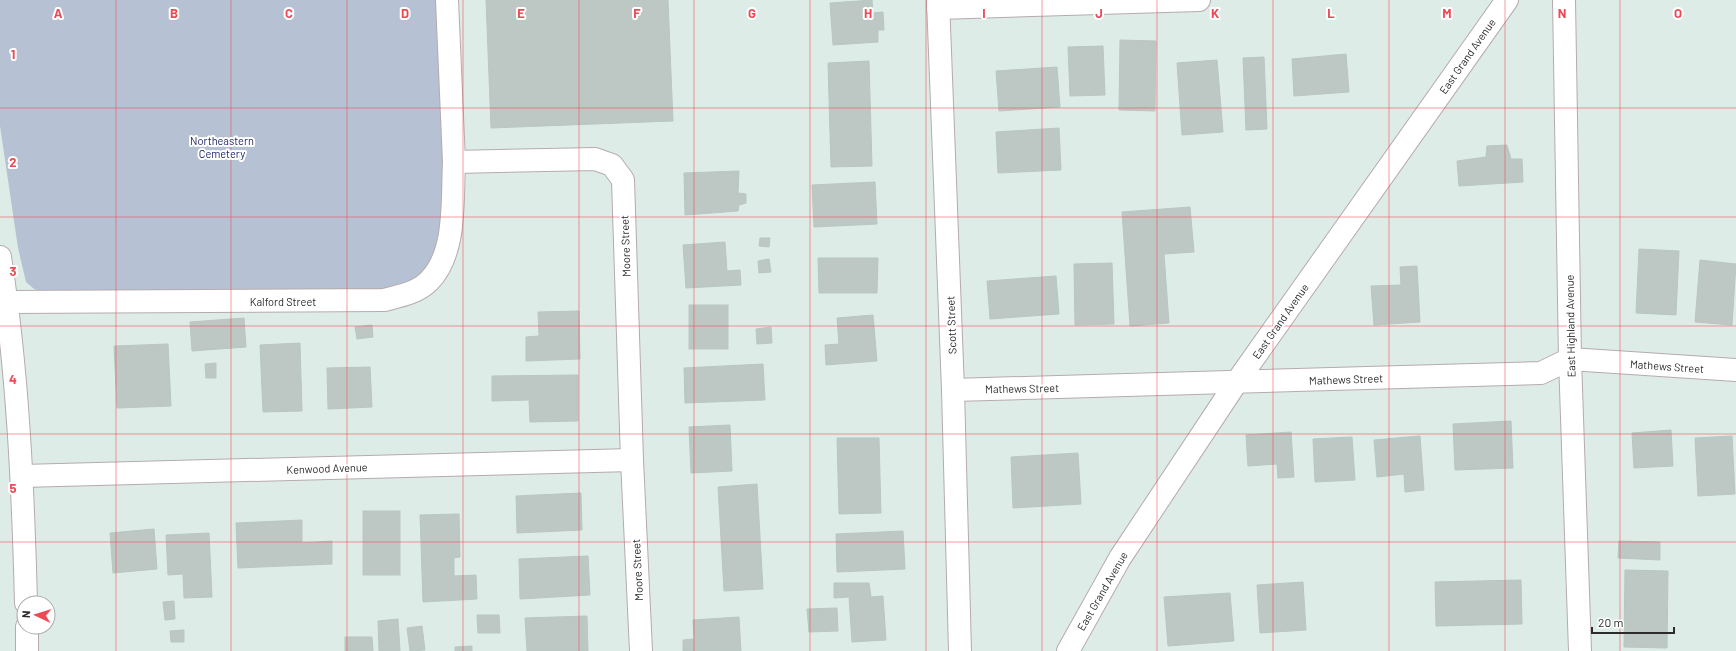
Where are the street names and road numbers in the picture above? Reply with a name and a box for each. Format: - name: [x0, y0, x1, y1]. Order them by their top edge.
- street label: East Grand Avenue: [1436, 16, 1498, 96]
- street label: Moore Street: [617, 215, 633, 277]
- street label: East Highland Avenue: [1563, 274, 1577, 377]
- street label: East Grand Avenue: [1249, 281, 1311, 361]
- street label: Kalford Street: [250, 295, 316, 308]
- street label: Scott Street: [943, 296, 959, 354]
- street label: Mathews Street: [1630, 357, 1704, 375]
- street label: Mathews Street: [1309, 371, 1383, 387]
- street label: Mathews Street: [985, 381, 1059, 395]
- street label: Kenwood Avenue: [286, 460, 368, 476]
- street label: Moore Street: [629, 539, 645, 601]
- street label: East Grand Avenue: [1074, 549, 1130, 633]

